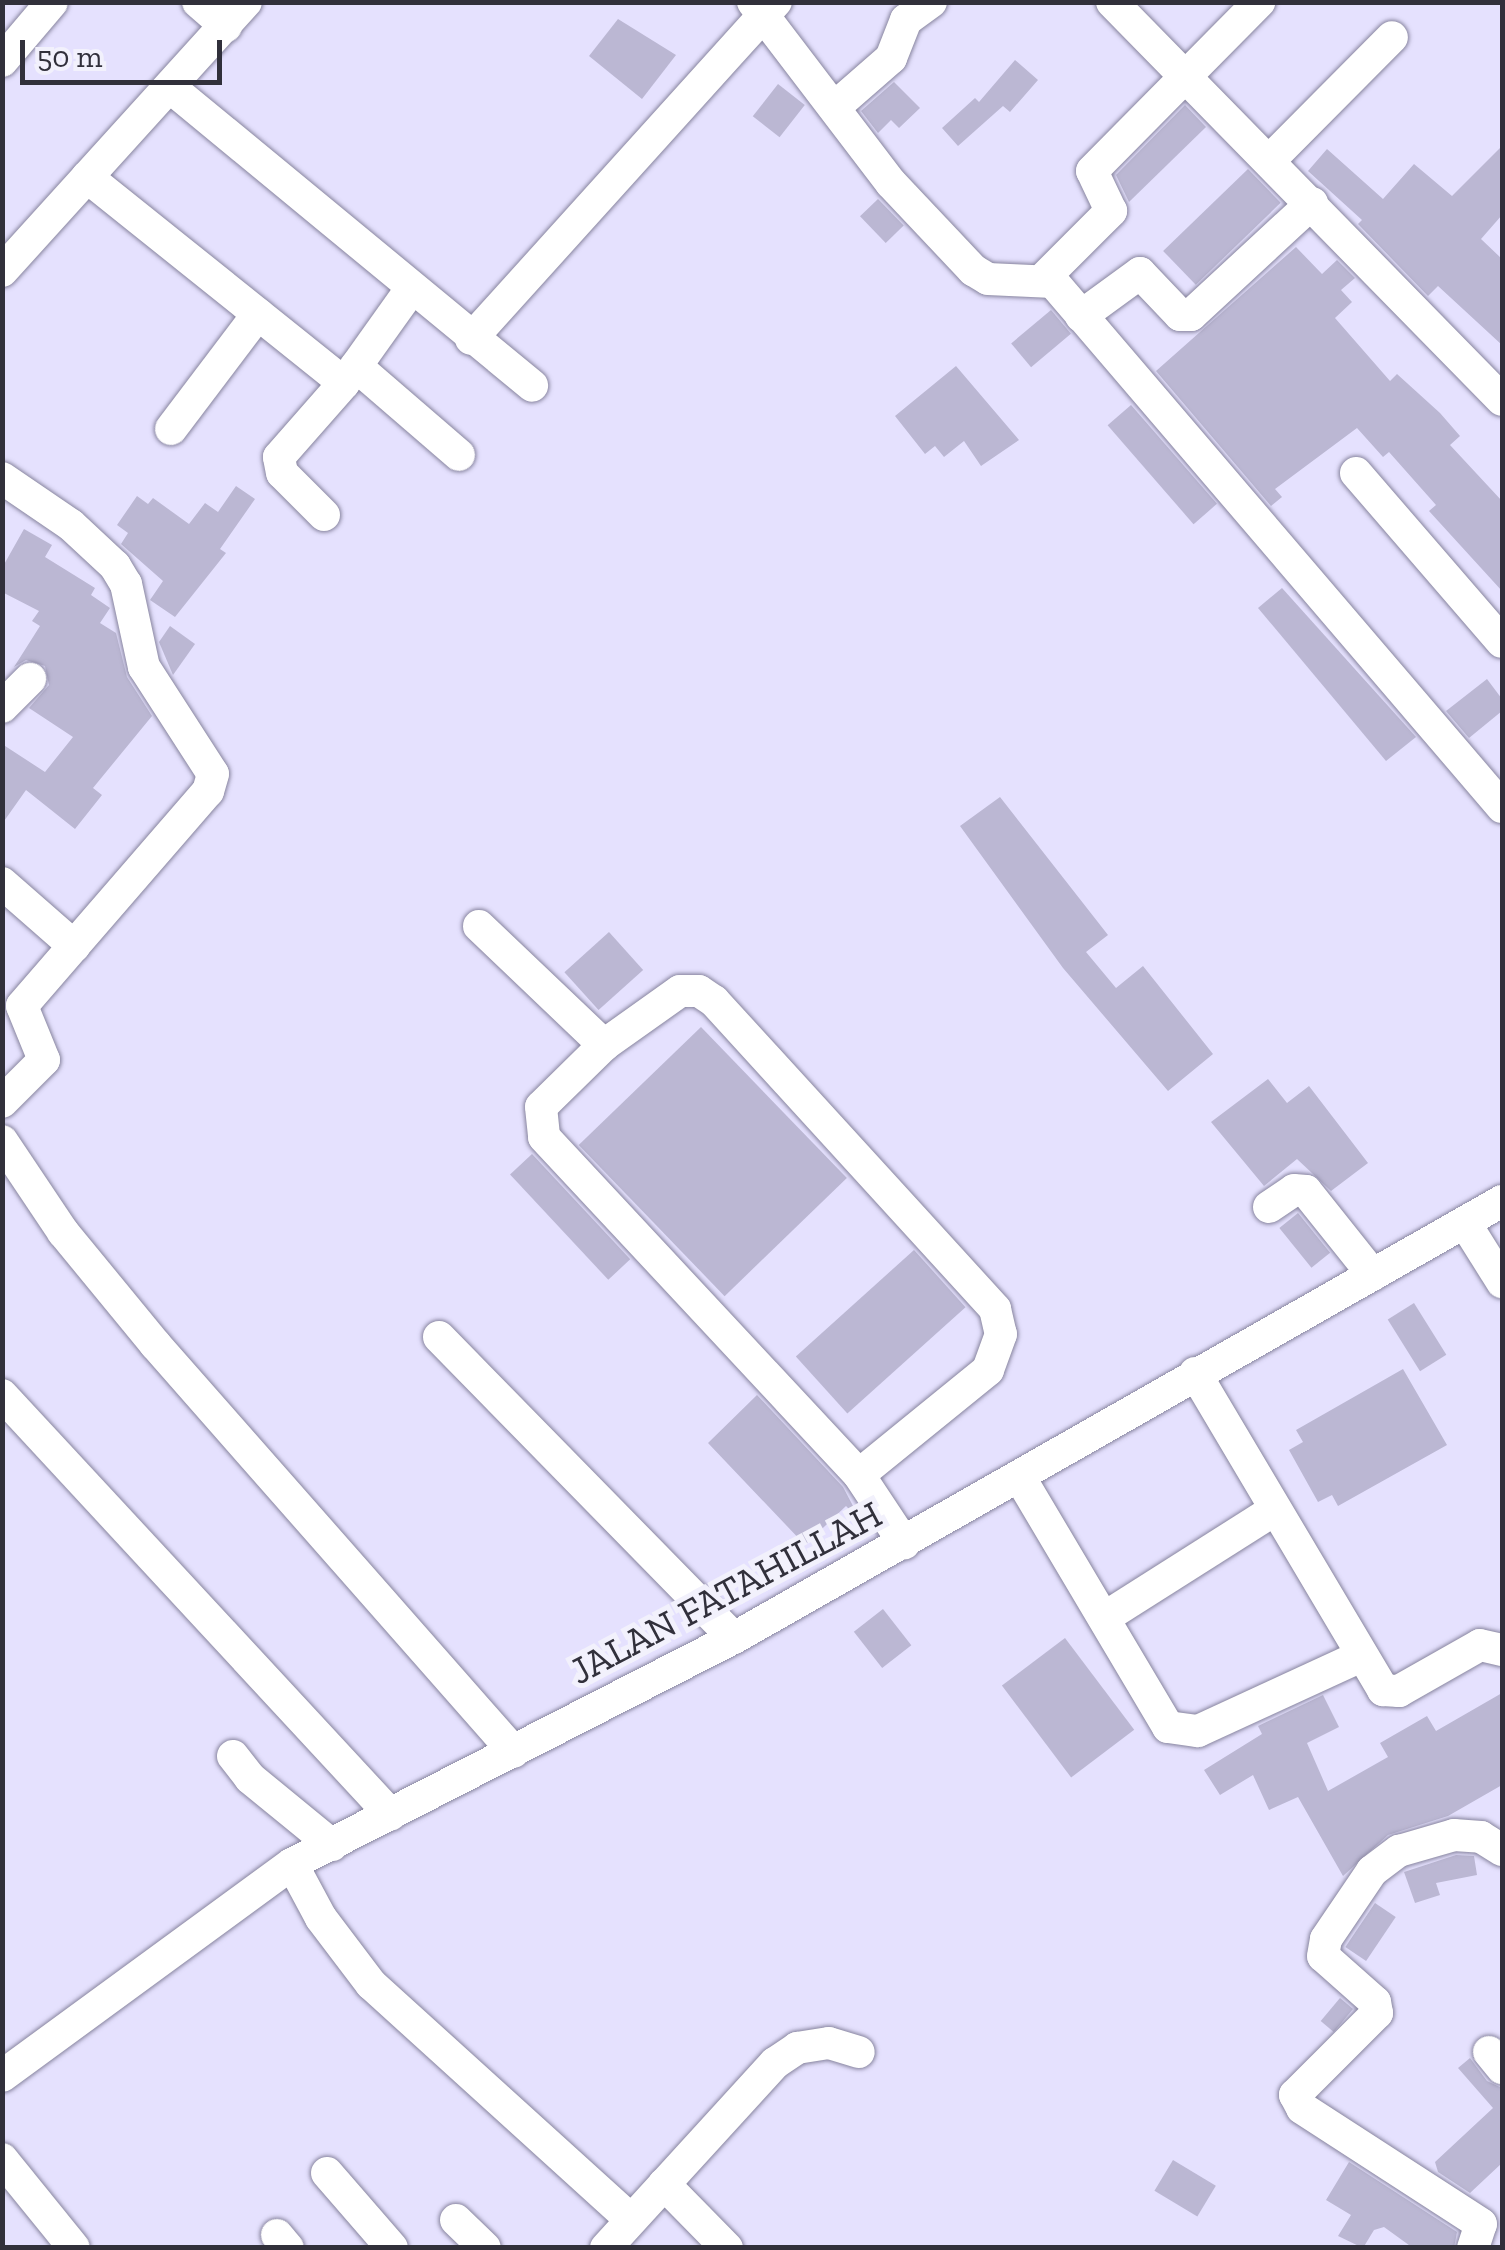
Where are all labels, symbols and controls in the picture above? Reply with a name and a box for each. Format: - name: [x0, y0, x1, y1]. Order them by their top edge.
- scale bar: [25, 20, 228, 82]
- text: 50 m: [37, 39, 102, 75]
- street label: JALAN FATAHILLAH: [562, 1492, 890, 1694]

